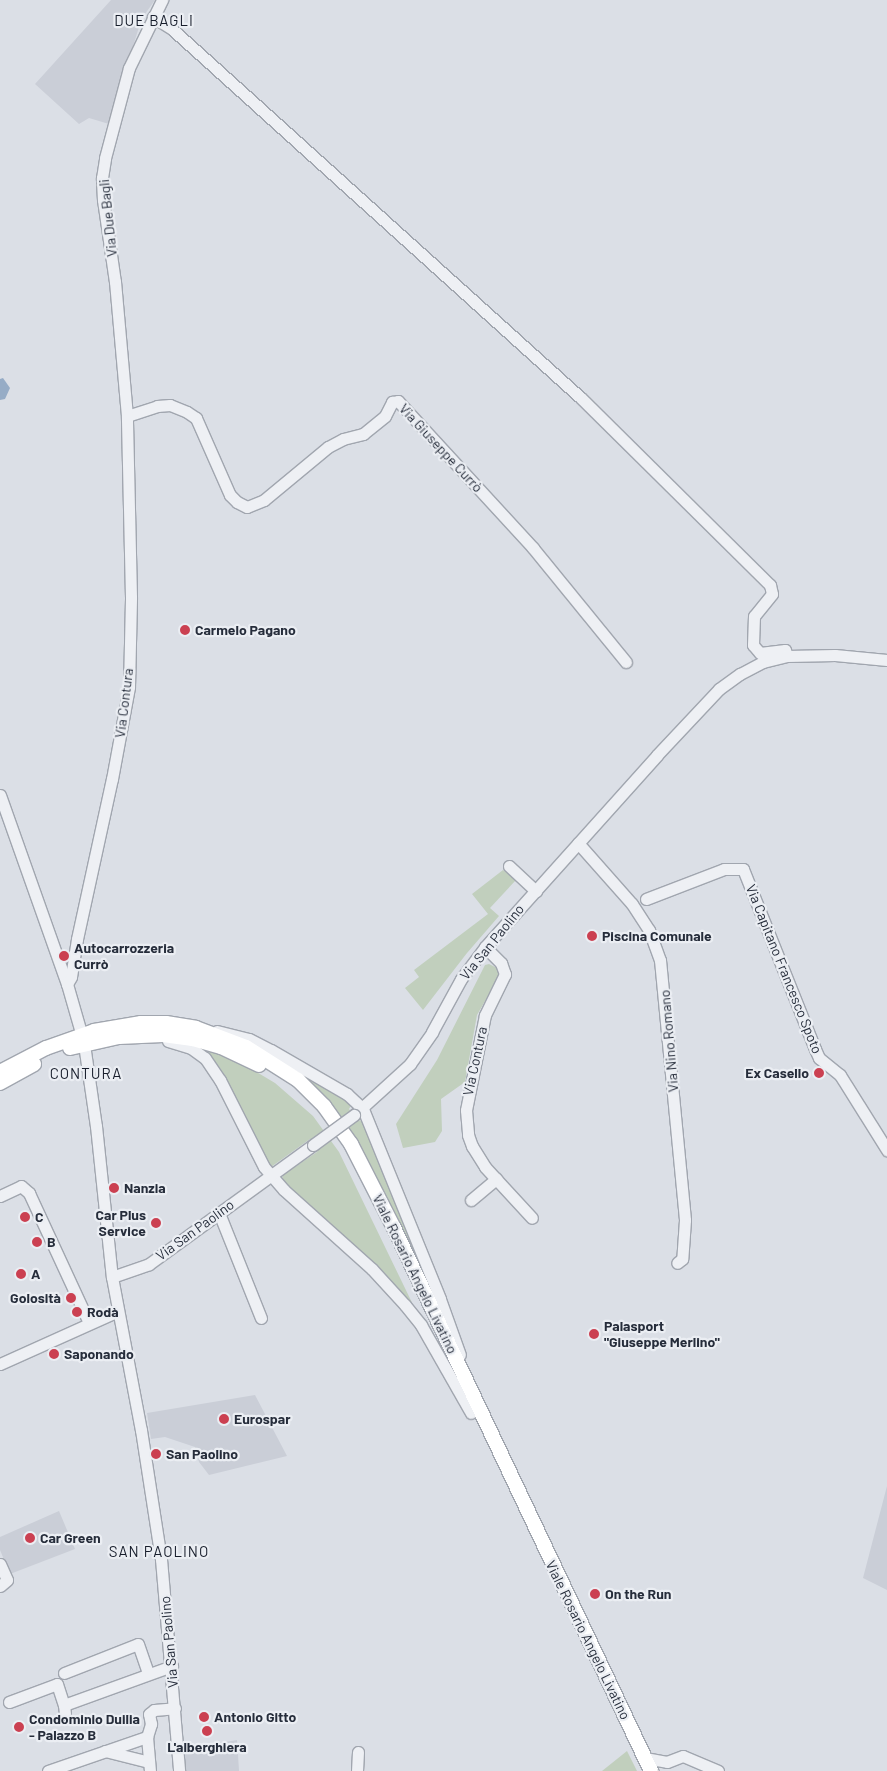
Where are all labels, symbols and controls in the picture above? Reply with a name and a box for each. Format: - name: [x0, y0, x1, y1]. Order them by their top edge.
- district label: DUE BAGLI: [113, 12, 195, 30]
- street label: Via Due Bagli: [96, 178, 120, 258]
- street label: Via Giuseppe Currò: [396, 400, 486, 496]
- place label: Carmelo Pagano: [195, 622, 296, 638]
- marker: Carmelo Pagano: [179, 624, 191, 636]
- street label: Via Contura: [111, 667, 137, 739]
- street label: Via Capitano Francesco Spoto: [742, 882, 826, 1056]
- street label: Via San Paolino: [456, 901, 528, 983]
- place label: Piscina Comunale: [602, 928, 712, 944]
- marker: Piscina Comunale: [586, 930, 598, 942]
- place label: Autocarrozzeria Currò: [74, 940, 174, 972]
- marker: Autocarrozzeria Currò: [58, 950, 70, 962]
- street label: Via Nino Romano: [656, 989, 682, 1093]
- street label: Via Contura: [459, 1025, 491, 1097]
- district label: CONTURA: [49, 1065, 123, 1083]
- place label: Ex Casello: [745, 1065, 809, 1081]
- marker: Ex Casello: [813, 1067, 825, 1079]
- place label: Nanzia: [124, 1180, 166, 1196]
- marker: Nanzia: [108, 1182, 120, 1194]
- street label: Viale Rosario Angelo Livatino: [369, 1192, 461, 1356]
- street label: Via San Paolino: [153, 1196, 237, 1264]
- place label: Car Plus Service: [96, 1207, 146, 1240]
- place label: C: [35, 1209, 44, 1225]
- marker: C: [19, 1211, 31, 1223]
- marker: Car Plus Service: [150, 1217, 162, 1229]
- place label: B: [47, 1234, 56, 1250]
- marker: B: [31, 1236, 43, 1248]
- place label: A: [31, 1266, 40, 1282]
- marker: A: [15, 1268, 27, 1280]
- place label: Golosità: [10, 1290, 61, 1306]
- marker: Golosità: [65, 1292, 77, 1304]
- place label: Rodà: [87, 1304, 119, 1320]
- marker: Rodà: [71, 1306, 83, 1318]
- place label: Palasport "Giuseppe Merlino": [604, 1318, 720, 1350]
- marker: Palasport "Giuseppe Merlino": [588, 1328, 600, 1340]
- place label: Saponando: [64, 1346, 134, 1362]
- marker: Saponando: [48, 1348, 60, 1360]
- place label: Eurospar: [234, 1411, 291, 1427]
- marker: Eurospar: [218, 1413, 230, 1425]
- place label: San Paolino: [166, 1446, 238, 1462]
- marker: San Paolino: [150, 1448, 162, 1460]
- place label: Car Green: [40, 1530, 101, 1546]
- marker: Car Green: [24, 1532, 36, 1544]
- district label: SAN PAOLINO: [107, 1543, 211, 1561]
- street label: Viale Rosario Angelo Livatino: [542, 1558, 634, 1722]
- place label: On the Run: [605, 1586, 671, 1602]
- marker: On the Run: [589, 1588, 601, 1600]
- street label: Via San Paolino: [157, 1595, 181, 1689]
- place label: Antonio Gitto: [214, 1709, 296, 1725]
- place label: Condominio Duilia - Palazzo B: [29, 1711, 140, 1744]
- marker: Antonio Gitto: [198, 1711, 210, 1723]
- marker: Condominio Duilia - Palazzo B: [13, 1721, 25, 1733]
- marker: L'alberghiera: [201, 1725, 213, 1737]
- place label: L'alberghiera: [167, 1739, 247, 1755]

